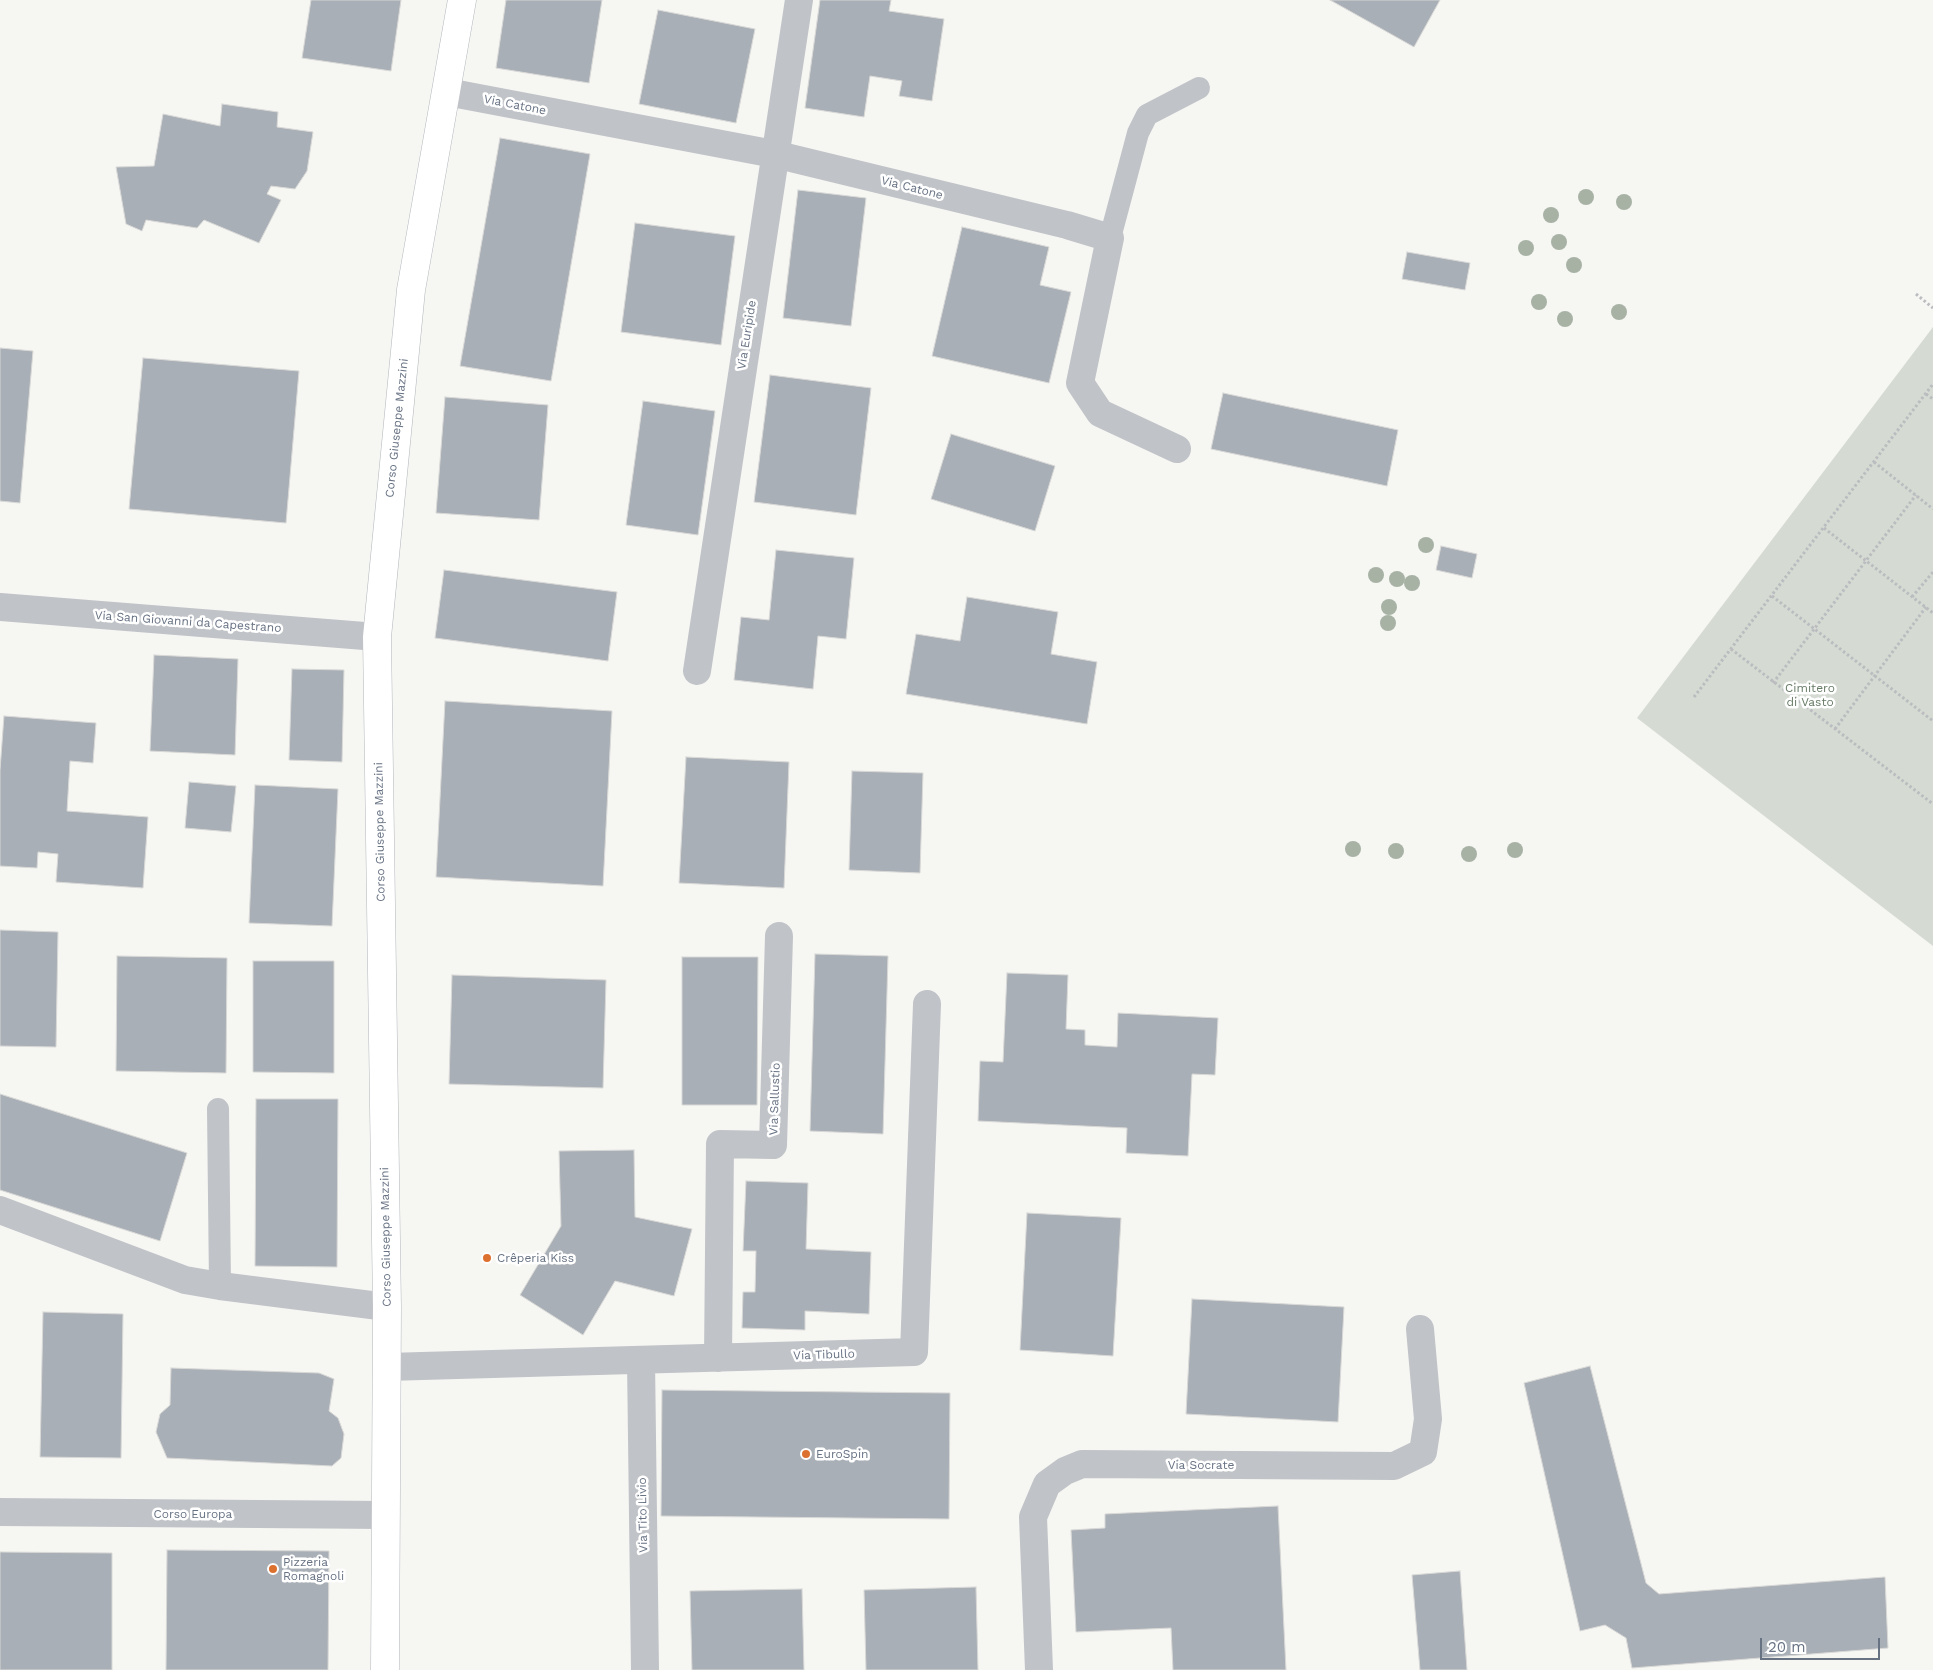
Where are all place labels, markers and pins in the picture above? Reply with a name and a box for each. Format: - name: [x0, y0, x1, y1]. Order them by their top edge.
- place label: Crêperia Kiss: [497, 1251, 574, 1265]
- marker: Crêperia Kiss: [481, 1252, 493, 1264]
- place label: EuroSpin: [816, 1447, 868, 1461]
- marker: EuroSpin: [800, 1448, 812, 1460]
- place label: Pizzeria Romagnoli: [283, 1555, 344, 1583]
- marker: Pizzeria Romagnoli: [267, 1563, 279, 1575]

